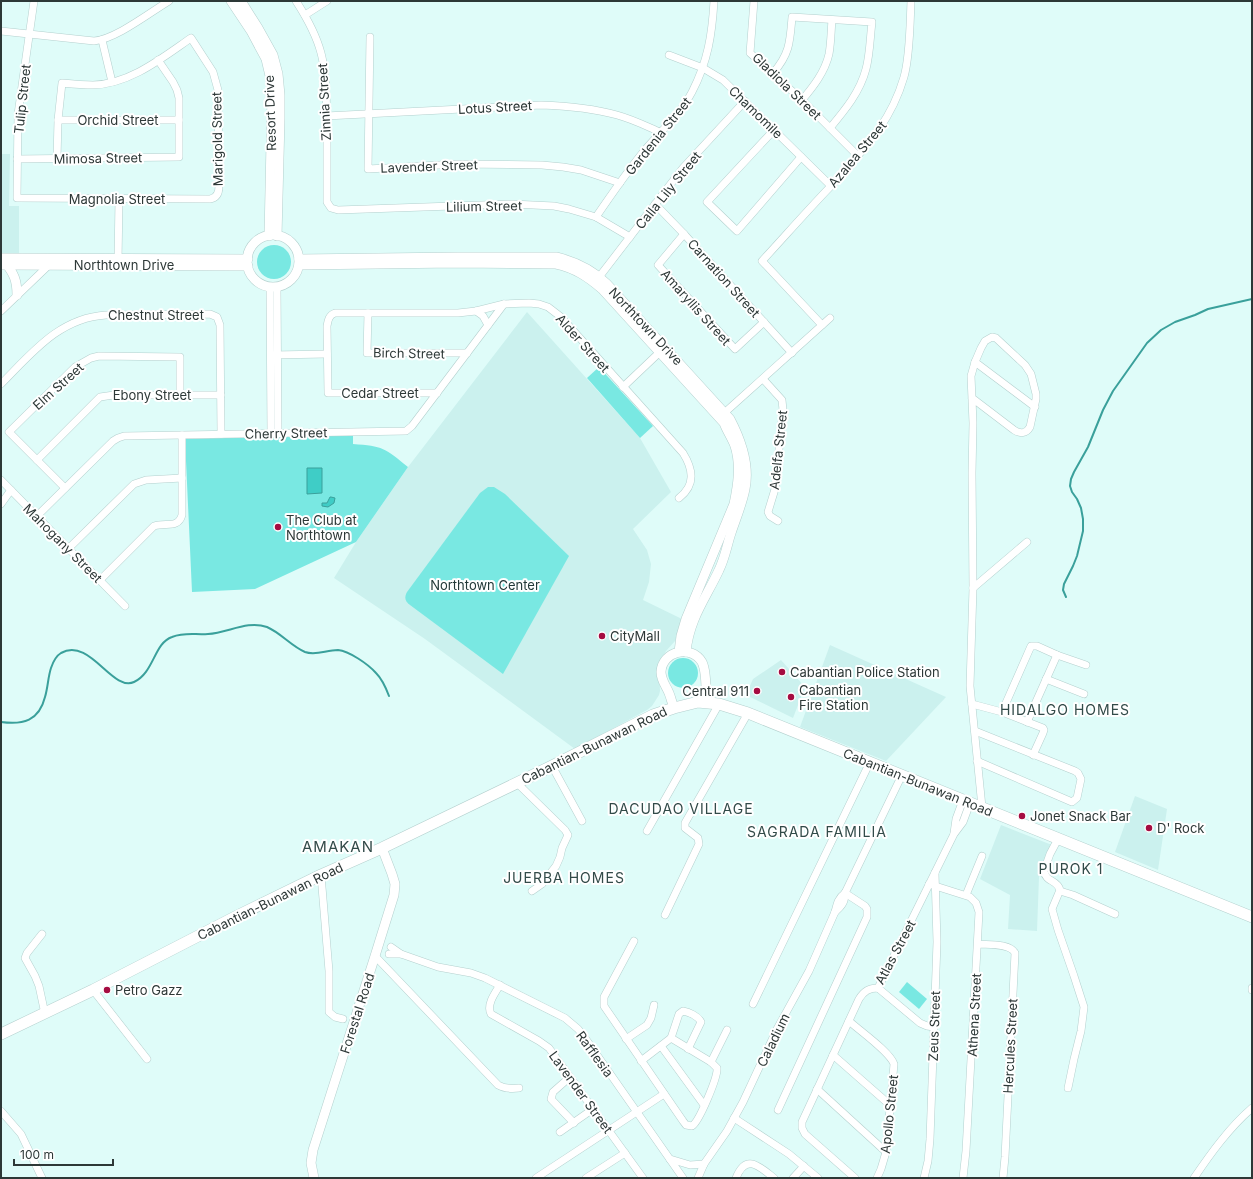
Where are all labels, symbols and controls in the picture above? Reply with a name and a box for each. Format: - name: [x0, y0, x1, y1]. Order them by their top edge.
- street label: Gladiola Street: [749, 49, 825, 123]
- street label: Tulip Street: [10, 63, 34, 135]
- street label: Zinnia Street: [314, 63, 334, 141]
- street label: Resort Drive: [261, 75, 279, 151]
- street label: Chamomile: [726, 82, 786, 142]
- street label: Marigold Street: [208, 92, 226, 186]
- street label: Gardenia Street: [622, 94, 694, 178]
- street label: Lotus Street: [457, 97, 533, 117]
- street label: Orchid Street: [77, 112, 159, 128]
- street label: Azalea Street: [825, 117, 889, 191]
- street label: Calla Lily Street: [632, 148, 704, 232]
- street label: Mimosa Street: [54, 149, 142, 167]
- street label: Lavender Street: [380, 156, 478, 176]
- street label: Magnolia Street: [69, 191, 165, 207]
- street label: Lilium Street: [446, 197, 522, 215]
- street label: Carnation Street: [685, 235, 763, 321]
- street label: Northtown Drive: [74, 257, 174, 273]
- street label: Amaryllis Street: [658, 266, 734, 348]
- street label: Northtown Drive: [606, 284, 686, 368]
- street label: Chestnut Street: [108, 307, 204, 323]
- street label: Alder Street: [553, 311, 613, 375]
- street label: Birch Street: [373, 344, 445, 362]
- street label: Elm Street: [29, 359, 87, 413]
- street label: Cedar Street: [341, 385, 419, 401]
- street label: Ebony Street: [113, 387, 191, 403]
- street label: Adelfa Street: [766, 409, 790, 491]
- street label: Cherry Street: [245, 424, 327, 442]
- street label: Mahogany Street: [20, 500, 106, 586]
- place label: The Club at Northtown: [286, 512, 357, 543]
- marker: The Club at Northtown: [273, 522, 283, 532]
- park label: Northtown Center: [430, 577, 540, 593]
- place label: CityMall: [610, 628, 660, 644]
- marker: CityMall: [597, 631, 607, 641]
- place label: Cabantian Police Station: [790, 664, 940, 680]
- marker: Cabantian Police Station: [777, 667, 787, 677]
- place label: Cabantian Fire Station: [799, 682, 869, 713]
- place label: Central 911: [682, 683, 749, 699]
- marker: Central 911: [752, 686, 762, 696]
- marker: Cabantian Fire Station: [786, 692, 796, 702]
- district label: HIDALGO HOMES: [1000, 701, 1130, 718]
- street label: Cabantian-Bunawan Road: [519, 703, 669, 787]
- street label: Cabantian-Bunawan Road: [841, 745, 995, 819]
- district label: DACUDAO VILLAGE: [608, 800, 754, 817]
- place label: Jonet Snack Bar: [1030, 808, 1131, 824]
- marker: Jonet Snack Bar: [1017, 811, 1027, 821]
- place label: D' Rock: [1157, 820, 1204, 836]
- district label: SAGRADA FAMILIA: [747, 823, 887, 840]
- marker: D' Rock: [1144, 823, 1154, 833]
- district label: AMAKAN: [302, 837, 374, 856]
- street label: Cabantian-Bunawan Road: [195, 859, 345, 943]
- district label: PUROK 1: [1038, 860, 1104, 877]
- district label: JUERBA HOMES: [503, 869, 625, 886]
- street label: Atlas Street: [871, 917, 919, 987]
- street label: Forestal Road: [336, 971, 378, 1055]
- street label: Athena Street: [964, 973, 984, 1057]
- place label: Petro Gazz: [115, 982, 183, 998]
- marker: Petro Gazz: [102, 985, 112, 995]
- street label: Zeus Street: [925, 990, 943, 1062]
- street label: Hercules Street: [1000, 998, 1020, 1094]
- street label: Caladium: [753, 1011, 793, 1069]
- street label: Rafflesia: [573, 1028, 617, 1080]
- street label: Lavender Street: [546, 1048, 616, 1136]
- street label: Apollo Street: [877, 1074, 901, 1154]
- scale bar: [14, 1141, 113, 1167]
- text: 100 m: [20, 1147, 54, 1162]

